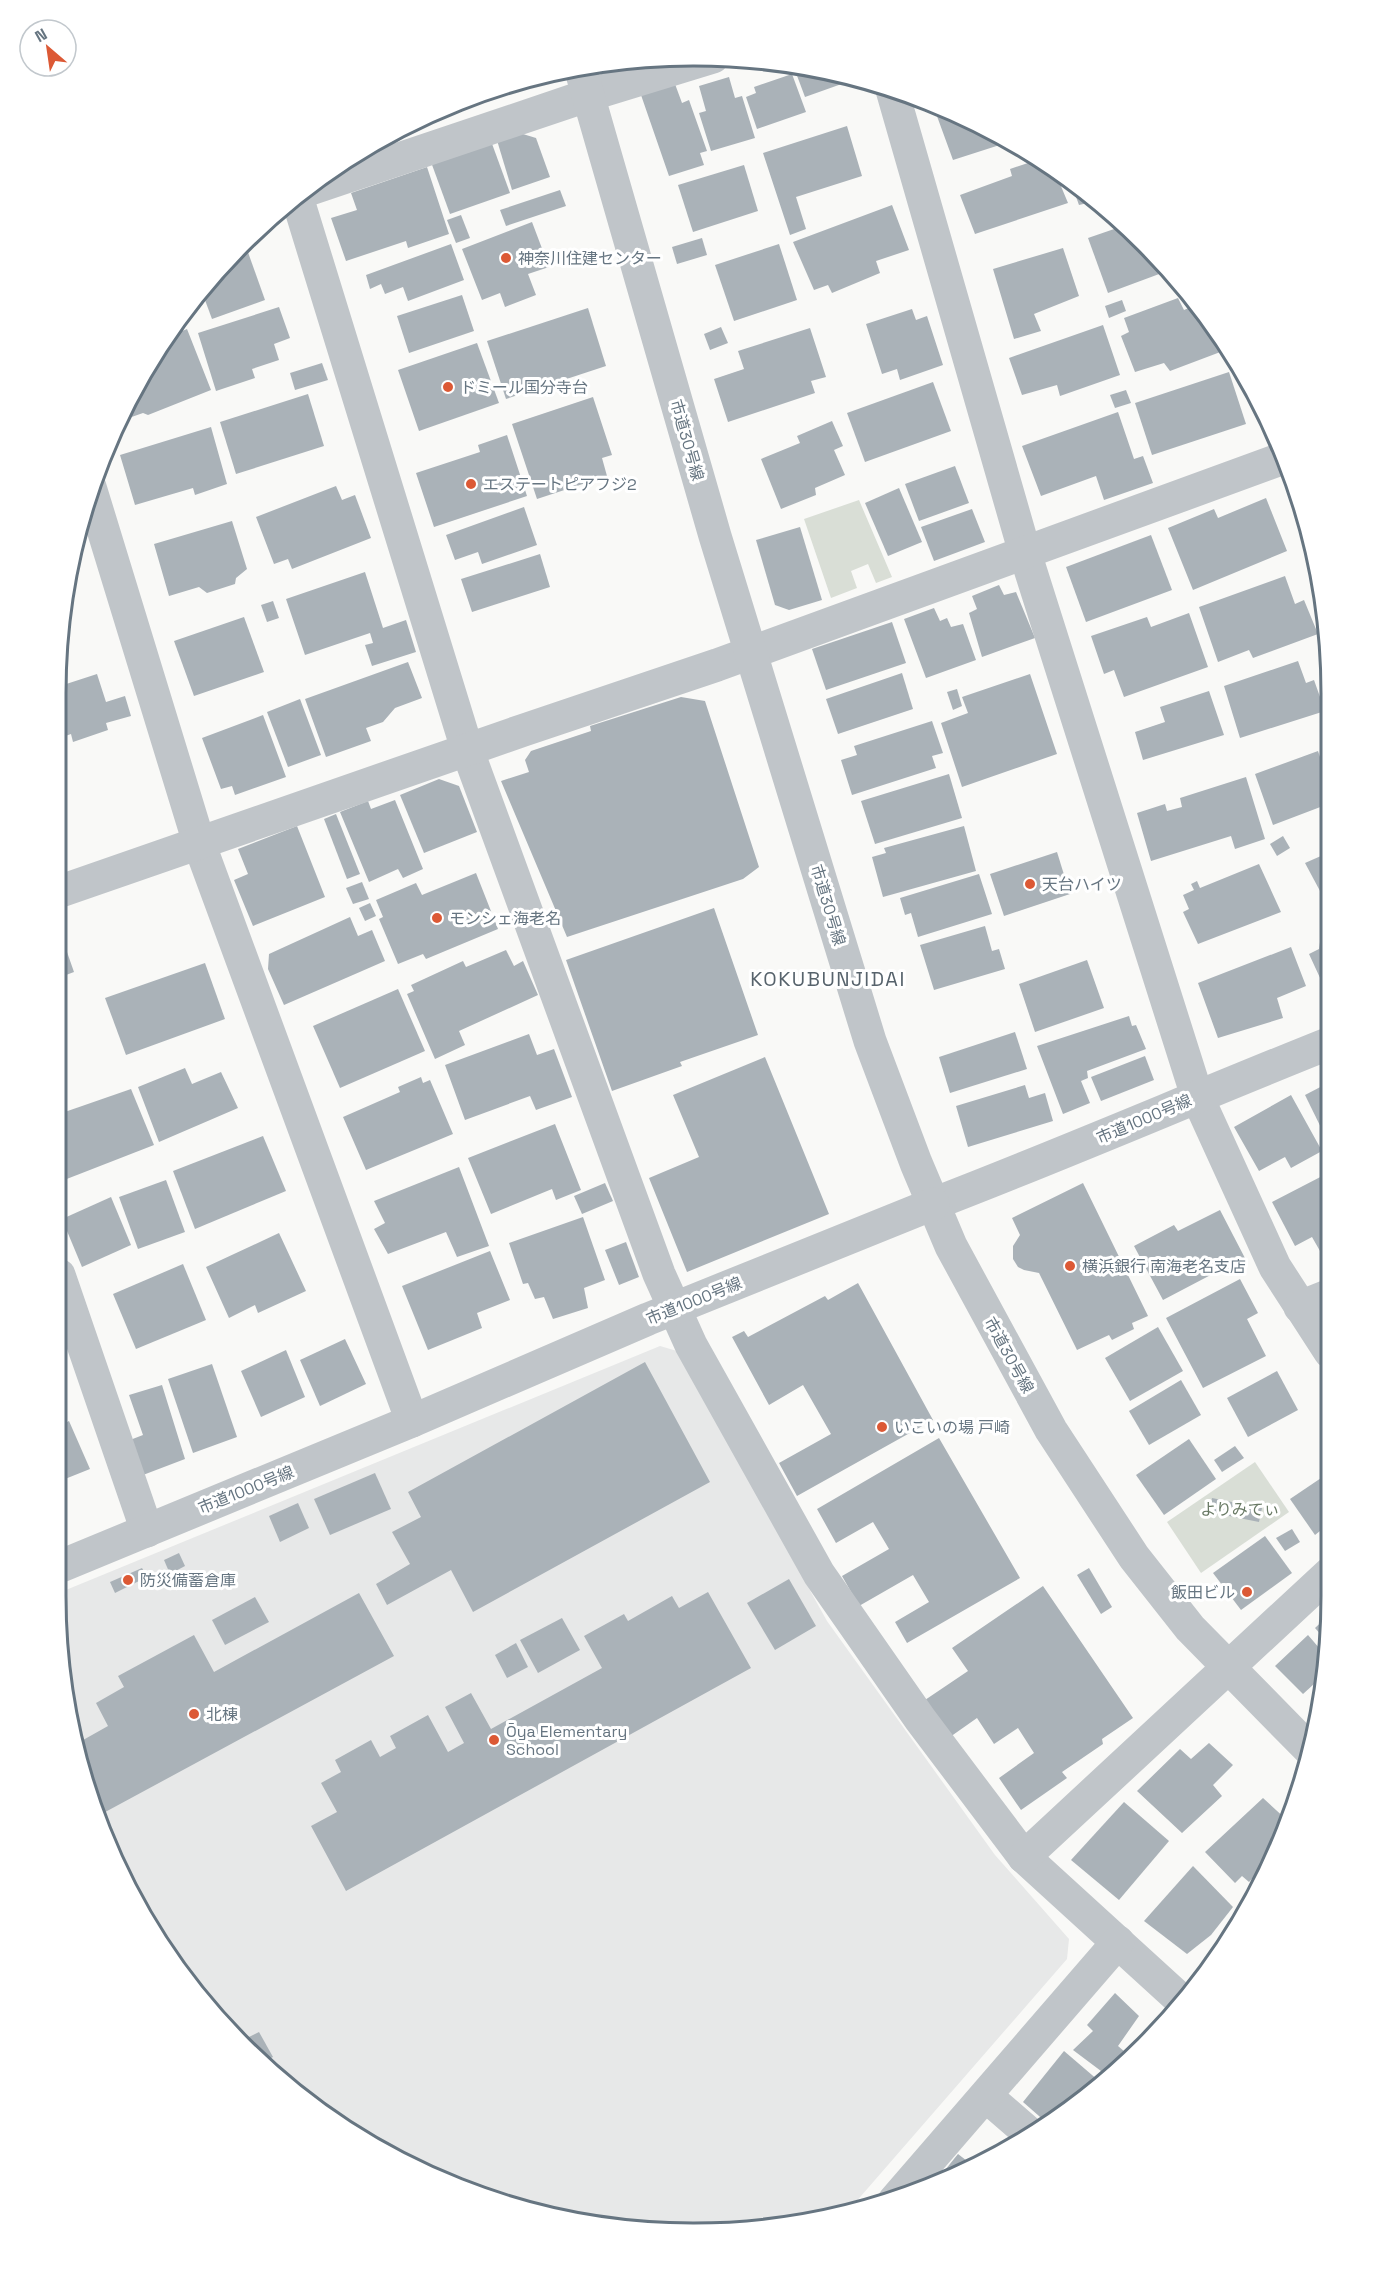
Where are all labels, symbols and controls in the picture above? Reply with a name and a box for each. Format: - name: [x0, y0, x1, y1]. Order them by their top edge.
- north arrow: [18, 18, 78, 78]
- text: N: [31, 24, 51, 47]
- place label: 神奈川住建センター: [518, 248, 662, 269]
- marker: 神奈川住建センター: [499, 251, 513, 265]
- place label: ドミール国分寺台: [460, 377, 588, 398]
- marker: ドミール国分寺台: [441, 380, 455, 394]
- street label: 市道30号線: [665, 397, 709, 483]
- place label: エステートピアフジ2: [483, 474, 637, 495]
- marker: エステートピアフジ2: [464, 477, 478, 491]
- street label: 市道30号線: [806, 862, 850, 948]
- place label: 天台ハイツ: [1042, 874, 1122, 895]
- marker: 天台ハイツ: [1023, 877, 1037, 891]
- place label: モンシェ海老名: [449, 908, 561, 929]
- marker: モンシェ海老名: [430, 911, 444, 925]
- district label: KOKUBUNJIDAI: [750, 966, 906, 992]
- street label: 市道1000号線: [1093, 1090, 1195, 1148]
- place label: 横浜銀行 南海老名支店: [1082, 1256, 1246, 1277]
- marker: 横浜銀行 南海老名支店: [1063, 1259, 1077, 1273]
- street label: 市道1000号線: [643, 1272, 745, 1330]
- street label: 市道30号線: [979, 1313, 1039, 1397]
- place label: いこいの場 戸崎: [894, 1417, 1010, 1438]
- marker: いこいの場 戸崎: [875, 1420, 889, 1434]
- street label: 市道1000号線: [195, 1461, 297, 1519]
- park label: よりみてぃ: [1200, 1499, 1280, 1520]
- place label: 防災備蓄倉庫: [140, 1570, 236, 1591]
- marker: 防災備蓄倉庫: [121, 1573, 135, 1587]
- place label: 飯田ビル: [1171, 1582, 1235, 1603]
- marker: 飯田ビル: [1240, 1585, 1254, 1599]
- place label: 北棟: [206, 1704, 238, 1725]
- marker: 北棟: [187, 1707, 201, 1721]
- place label: Ōya Elementary School: [506, 1721, 627, 1760]
- marker: Ōya Elementary School: [487, 1733, 501, 1747]

